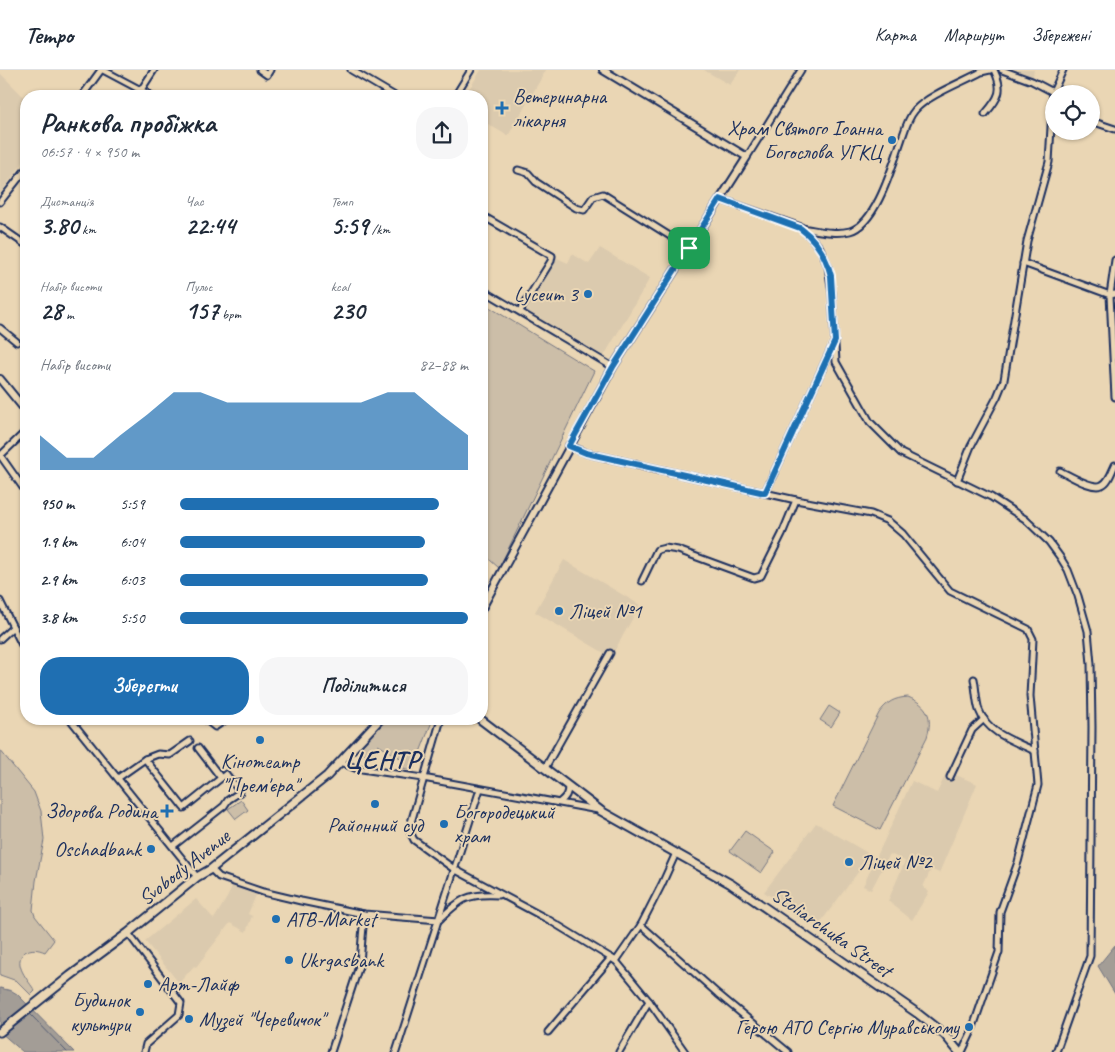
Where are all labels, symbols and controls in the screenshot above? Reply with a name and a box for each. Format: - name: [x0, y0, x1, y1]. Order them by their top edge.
- text: Tempo: [25, 20, 73, 50]
- text: Карта: [875, 24, 916, 46]
- text: Маршрут: [944, 24, 1003, 46]
- text: Збережені: [1031, 24, 1090, 46]
- place label: Ветеринарна лікарня: [513, 83, 608, 133]
- map controls: [1045, 85, 1100, 140]
- button: locate: [1045, 85, 1100, 140]
- marker: Ветеринарна лікарня: [495, 101, 509, 115]
- text: Ранкова пробіжка: [40, 105, 216, 140]
- button: share: [416, 107, 468, 159]
- place label: Храм Святого Іоанна Богослова УГКЦ: [727, 115, 884, 165]
- marker: Храм Святого Іоанна Богослова УГКЦ: [886, 134, 898, 146]
- text: 06:57 · 4 × 950 m: [40, 142, 139, 162]
- text: Дистанція: [40, 193, 93, 210]
- text: Час: [185, 193, 204, 210]
- text: Темп: [331, 193, 353, 210]
- text: 3.80: [40, 210, 79, 242]
- text: 22:44: [185, 210, 235, 242]
- text: 5:59: [331, 210, 368, 242]
- text: km: [79, 221, 96, 238]
- text: /km: [368, 221, 390, 238]
- pin: [668, 227, 710, 269]
- icon: arrive: [675, 234, 703, 262]
- text: Набір висоти: [40, 278, 101, 295]
- text: Пульс: [185, 278, 212, 295]
- text: kcal: [331, 278, 349, 295]
- place label: Lyceum 3: [514, 281, 580, 307]
- marker: Lyceum 3: [582, 288, 594, 300]
- text: 28: [40, 295, 63, 327]
- text: 157: [185, 295, 219, 327]
- text: 230: [331, 295, 364, 327]
- text: m: [63, 306, 74, 323]
- text: bpm: [219, 306, 241, 323]
- text: Набір висоти: [40, 355, 110, 375]
- text: 82–88 m: [419, 355, 468, 375]
- text: 950 m: [40, 494, 74, 514]
- text: 5:59: [120, 494, 145, 514]
- text: 1.9 km: [40, 532, 77, 552]
- text: 6:04: [120, 532, 145, 552]
- text: 2.9 km: [40, 570, 77, 590]
- text: 6:03: [120, 570, 145, 590]
- place label: Ліцей №1: [569, 598, 643, 624]
- marker: Ліцей №1: [553, 605, 565, 617]
- text: 3.8 km: [40, 608, 77, 628]
- text: 5:50: [120, 608, 145, 628]
- button: Зберегти: [40, 657, 249, 715]
- button: Поділитися: [259, 657, 468, 715]
- marker: Кінотеатр "Прем'єра": [254, 734, 266, 746]
- district label: ЦЕНТР: [344, 743, 424, 776]
- place label: Кінотеатр "Прем'єра": [221, 748, 302, 798]
- place label: Здорова Родина: [45, 798, 159, 824]
- marker: Районний суд: [369, 798, 381, 810]
- place label: Богородецький храм: [454, 799, 556, 849]
- marker: Здорова Родина: [161, 805, 173, 817]
- place label: Районний суд: [327, 812, 425, 838]
- marker: Богородецький храм: [438, 818, 450, 830]
- street label: Svobody Avenue: [133, 823, 236, 911]
- place label: Oschadbank: [54, 836, 143, 862]
- marker: Oschadbank: [145, 843, 157, 855]
- place label: Ліцей №2: [859, 849, 933, 875]
- marker: Ліцей №2: [843, 856, 855, 868]
- street label: Stoliarchuka Street: [767, 881, 899, 985]
- place label: ATB-Market: [286, 906, 379, 932]
- marker: ATB-Market: [270, 913, 282, 925]
- place label: Ukrgasbank: [299, 947, 386, 973]
- marker: Ukrgasbank: [283, 954, 295, 966]
- place label: Арт-Лайф: [158, 971, 240, 997]
- marker: Арт-Лайф: [142, 978, 154, 990]
- place label: Будинок культури: [70, 987, 133, 1037]
- marker: Будинок культури: [134, 1006, 146, 1018]
- place label: Музей "Черевичок": [199, 1006, 329, 1033]
- marker: Музей "Черевичок": [183, 1013, 195, 1025]
- place label: Герою АТО Сергію Муравському: [736, 1014, 961, 1040]
- marker: Герою АТО Сергію Муравському: [963, 1021, 975, 1033]

